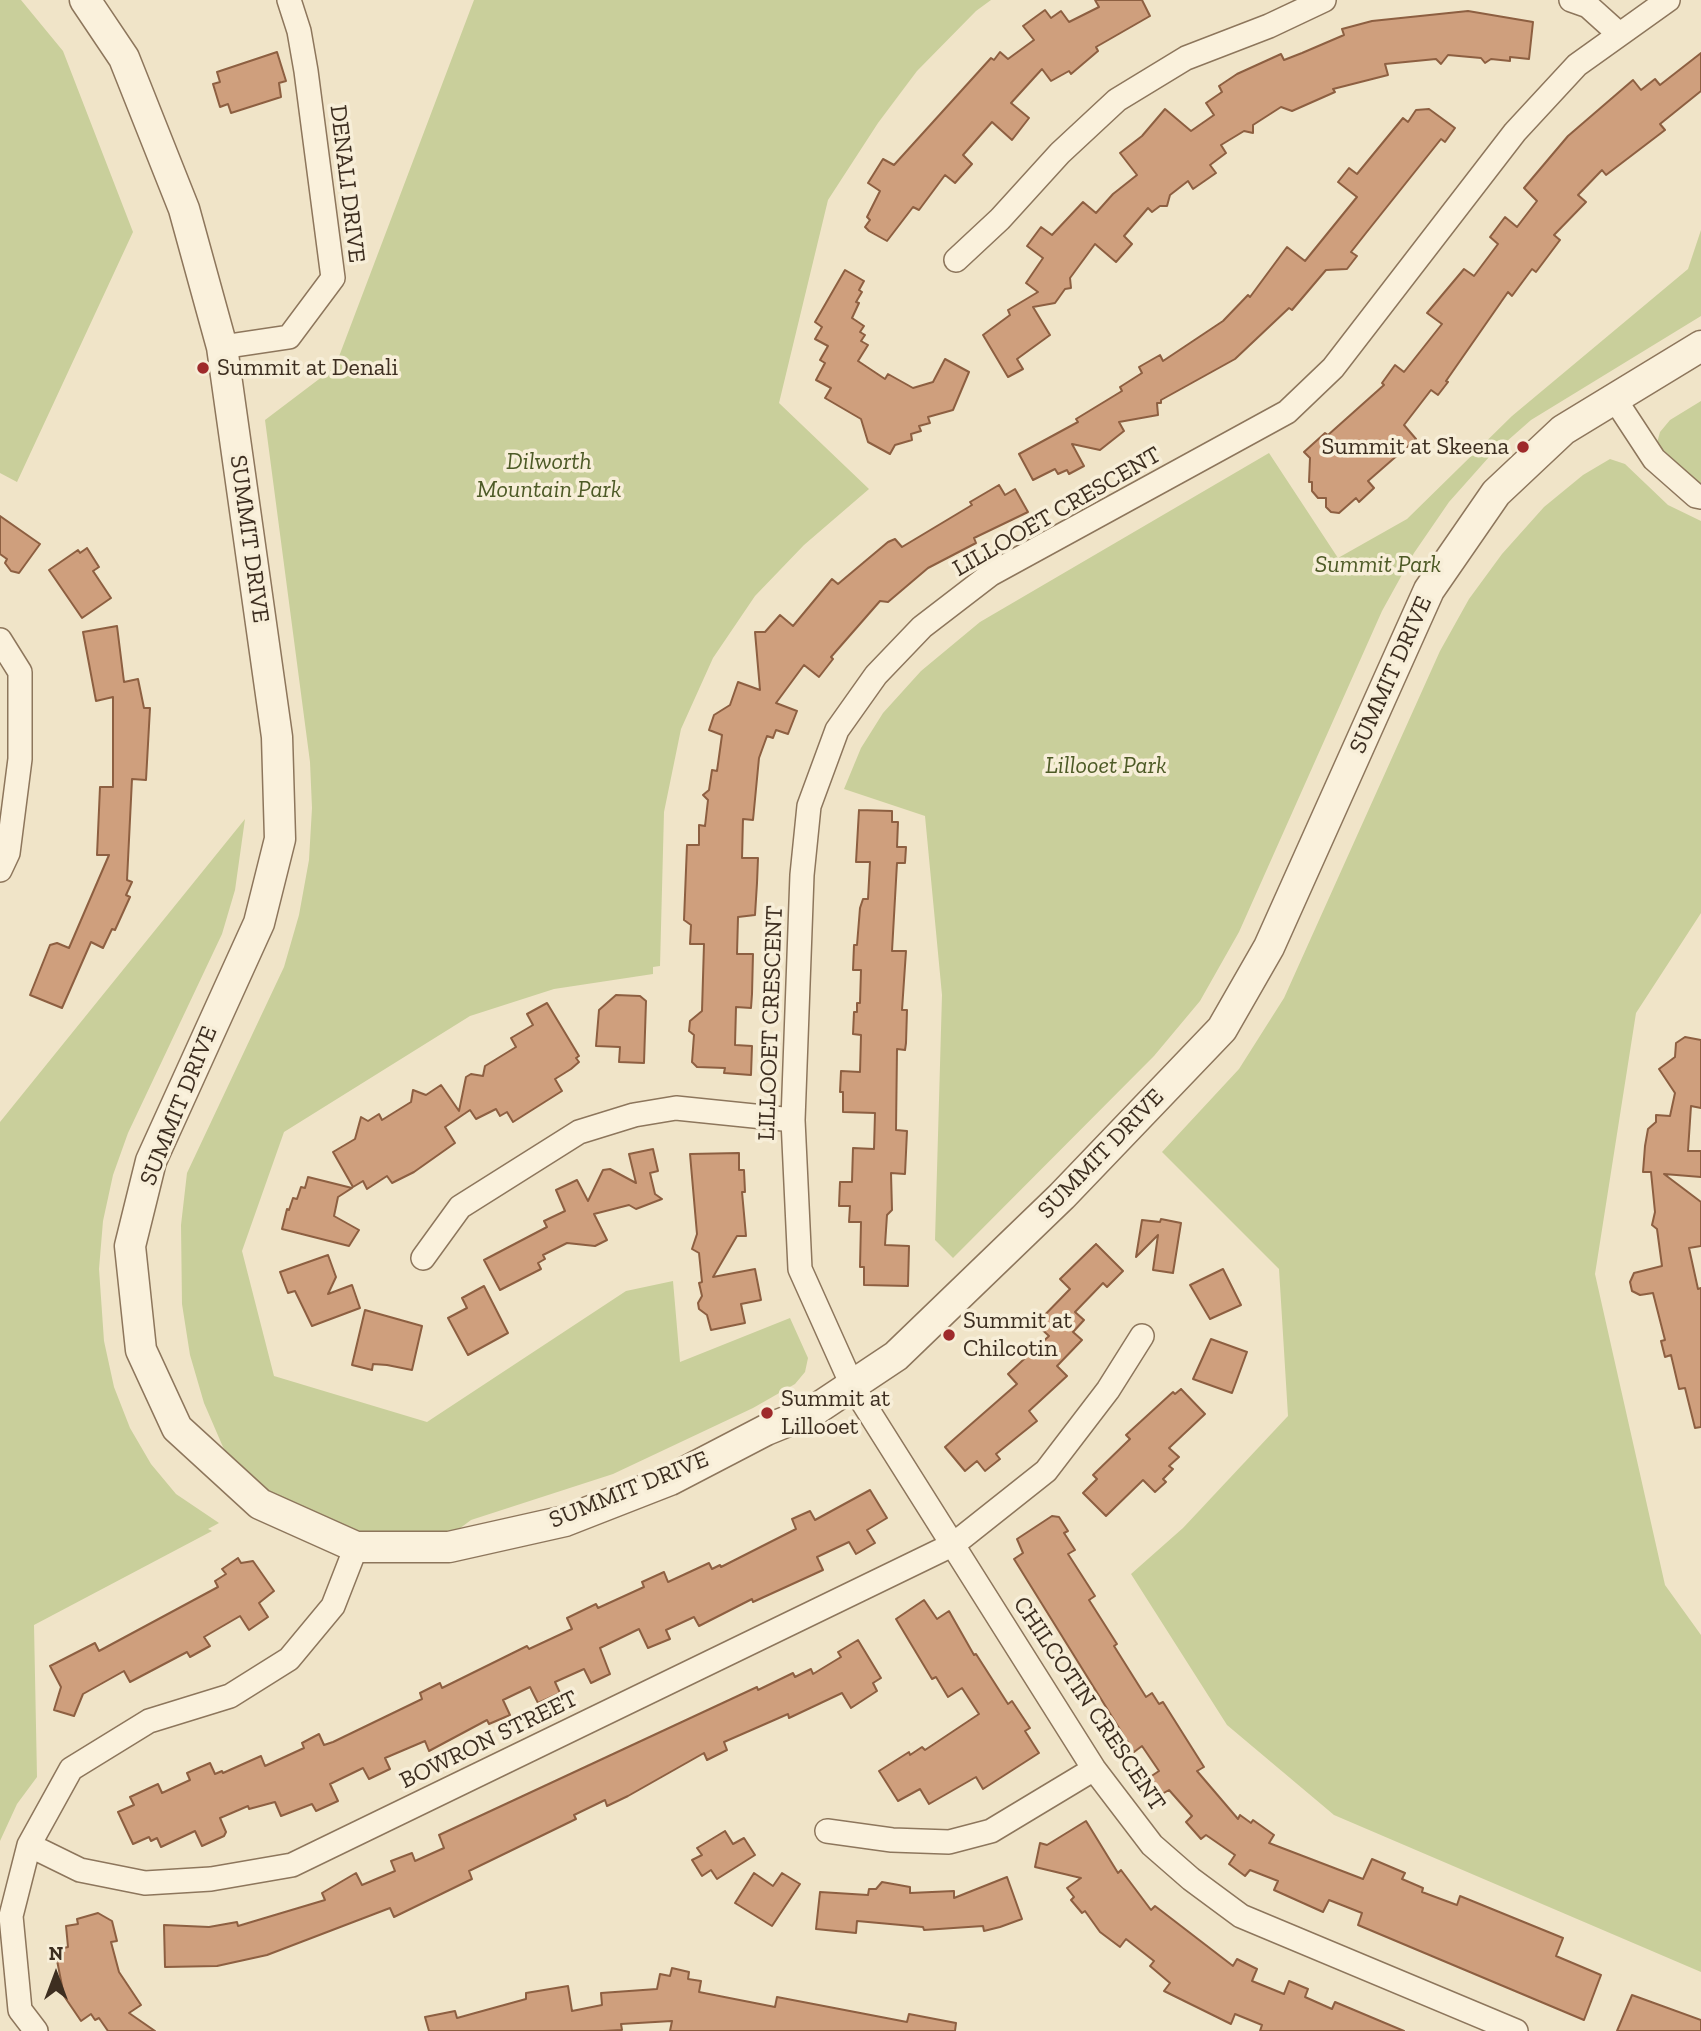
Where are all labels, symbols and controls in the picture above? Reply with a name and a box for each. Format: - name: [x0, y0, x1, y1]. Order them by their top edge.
- street label: DENALI DRIVE: [323, 104, 371, 264]
- place label: Summit at Denali: [217, 354, 398, 382]
- marker: Summit at Denali: [195, 360, 211, 376]
- place label: Summit at Skeena: [1322, 433, 1509, 461]
- marker: Summit at Skeena: [1515, 439, 1531, 455]
- street label: LILLOOET CRESCENT: [948, 441, 1166, 583]
- park label: Dilworth Mountain Park: [476, 448, 622, 504]
- street label: SUMMIT DRIVE: [223, 453, 275, 625]
- park label: Summit Park: [1315, 551, 1441, 579]
- street label: SUMMIT DRIVE: [1343, 592, 1439, 758]
- park label: Lillooet Park: [1045, 752, 1167, 780]
- street label: LILLOOET CRESCENT: [752, 905, 790, 1141]
- street label: SUMMIT DRIVE: [134, 1022, 224, 1190]
- street label: SUMMIT DRIVE: [1032, 1083, 1170, 1225]
- place label: Summit at Chilcotin: [963, 1307, 1072, 1363]
- marker: Summit at Chilcotin: [941, 1327, 957, 1343]
- place label: Summit at Lillooet: [781, 1385, 890, 1441]
- marker: Summit at Lillooet: [759, 1405, 775, 1421]
- street label: SUMMIT DRIVE: [545, 1445, 713, 1535]
- street label: CHILCOTIN CRESCENT: [1006, 1591, 1172, 1817]
- street label: BOWRON STREET: [395, 1684, 583, 1796]
- north arrow: [21, 1940, 91, 2010]
- text: N: [49, 1942, 63, 1965]

